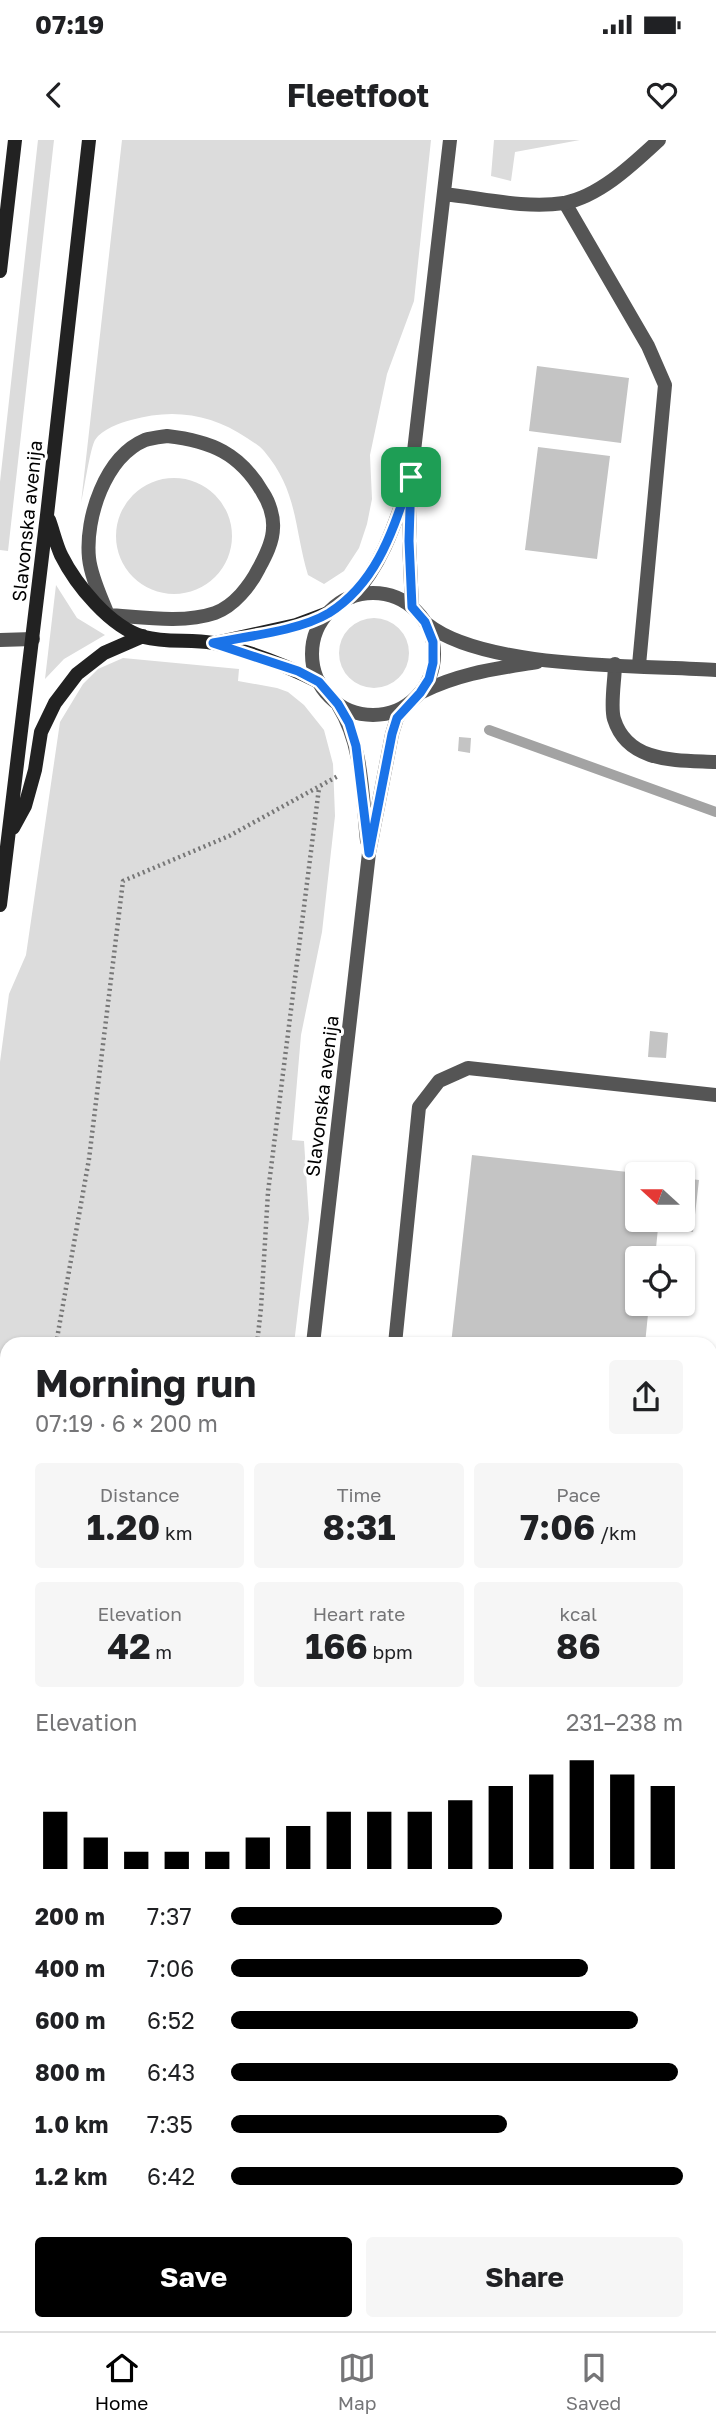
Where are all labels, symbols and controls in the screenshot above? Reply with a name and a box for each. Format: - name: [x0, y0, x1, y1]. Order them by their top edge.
- text: 07:19: [35, 9, 104, 40]
- icon: back: [35, 76, 73, 114]
- text: Fleetfoot: [287, 76, 429, 114]
- icon: heart: [643, 76, 681, 114]
- street label: Slavonska avenija: [7, 439, 46, 603]
- pin: [381, 447, 441, 507]
- icon: arrive: [392, 458, 430, 496]
- street label: Slavonska avenija: [300, 1014, 343, 1178]
- north arrow: [625, 1162, 695, 1232]
- map controls: [625, 1162, 695, 1316]
- button: locate: [625, 1246, 695, 1316]
- text: Morning run: [35, 1360, 256, 1405]
- button: share: [609, 1360, 683, 1434]
- text: 07:19 · 6 × 200 m: [35, 1409, 218, 1437]
- text: Distance: [100, 1483, 180, 1506]
- text: Time: [337, 1483, 381, 1506]
- text: Pace: [556, 1483, 601, 1506]
- text: 1.20: [87, 1506, 160, 1548]
- text: 8:31: [323, 1506, 395, 1548]
- text: 7:06: [520, 1506, 595, 1548]
- text: km: [160, 1521, 192, 1544]
- text: /km: [595, 1521, 637, 1544]
- text: Elevation: [97, 1602, 182, 1625]
- text: Heart rate: [313, 1602, 405, 1625]
- text: kcal: [560, 1602, 597, 1625]
- text: 42: [107, 1625, 150, 1667]
- text: 166: [305, 1625, 368, 1667]
- text: 86: [556, 1625, 601, 1667]
- text: m: [150, 1640, 172, 1663]
- text: bpm: [368, 1640, 413, 1663]
- text: Elevation: [35, 1708, 137, 1736]
- text: 231–238 m: [566, 1708, 683, 1736]
- text: 200 m: [35, 1902, 105, 1930]
- text: 7:37: [147, 1902, 192, 1930]
- text: 400 m: [35, 1954, 105, 1982]
- text: 7:06: [147, 1954, 194, 1982]
- text: 600 m: [35, 2006, 105, 2034]
- text: 6:52: [147, 2006, 195, 2034]
- text: 800 m: [35, 2058, 106, 2086]
- text: 6:43: [147, 2058, 195, 2086]
- text: 1.0 km: [35, 2110, 108, 2138]
- text: 7:35: [147, 2110, 193, 2138]
- text: 1.2 km: [35, 2162, 107, 2190]
- text: 6:42: [147, 2162, 195, 2190]
- button: Save: [35, 2237, 352, 2317]
- button: Share: [366, 2237, 683, 2317]
- tab: Home: [95, 2349, 148, 2414]
- tab: Map: [338, 2349, 376, 2414]
- tab: Saved: [566, 2349, 621, 2414]

